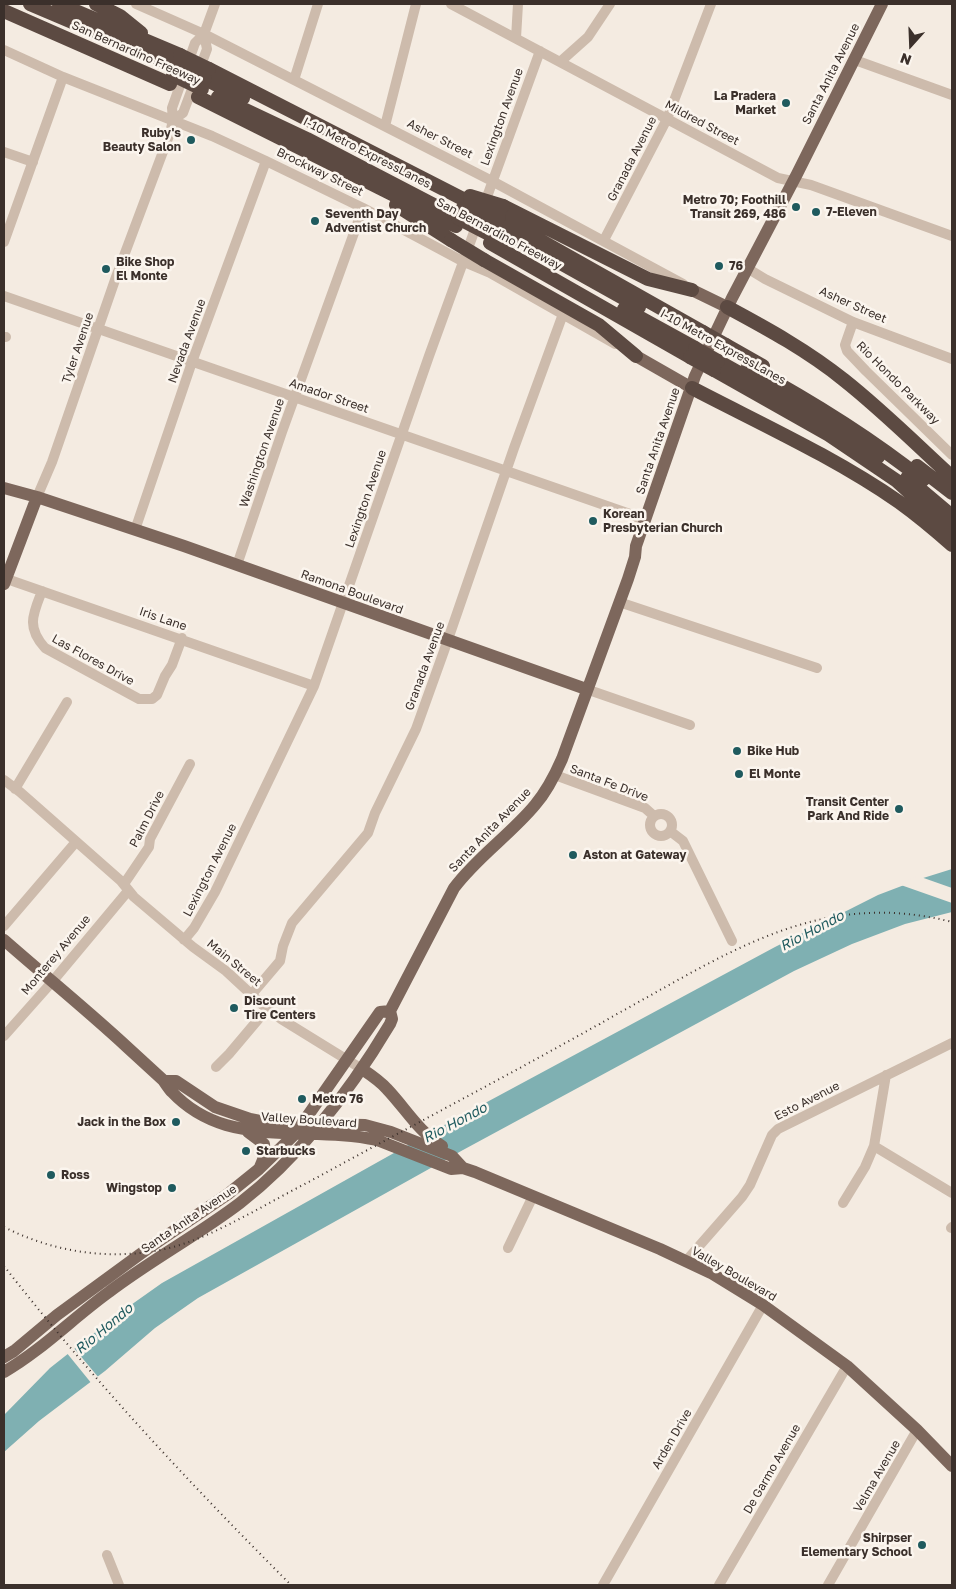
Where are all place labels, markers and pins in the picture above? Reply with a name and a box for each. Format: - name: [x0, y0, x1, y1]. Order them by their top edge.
- place label: La Pradera Market: [714, 89, 776, 117]
- marker: La Pradera Market: [780, 97, 792, 109]
- place label: Ruby's Beauty Salon: [103, 126, 181, 154]
- marker: Ruby's Beauty Salon: [185, 134, 197, 146]
- place label: Metro 70; Foothill Transit 269, 486: [683, 193, 786, 221]
- marker: Metro 70; Foothill Transit 269, 486: [790, 201, 802, 213]
- place label: 7-Eleven: [826, 205, 877, 219]
- marker: 7-Eleven: [810, 206, 822, 218]
- place label: Seventh Day Adventist Church: [325, 207, 426, 235]
- marker: Seventh Day Adventist Church: [309, 215, 321, 227]
- place label: Bike Shop El Monte: [116, 255, 174, 283]
- place label: 76: [729, 259, 743, 273]
- marker: 76: [713, 260, 725, 272]
- marker: Bike Shop El Monte: [100, 263, 112, 275]
- place label: Korean Presbyterian Church: [603, 507, 723, 535]
- marker: Korean Presbyterian Church: [587, 515, 599, 527]
- place label: Bike Hub: [747, 744, 799, 758]
- marker: Bike Hub: [731, 745, 743, 757]
- place label: El Monte: [749, 767, 801, 781]
- marker: El Monte: [733, 768, 745, 780]
- place label: Transit Center Park And Ride: [806, 795, 889, 823]
- marker: Transit Center Park And Ride: [893, 803, 905, 815]
- place label: Aston at Gateway: [583, 848, 686, 862]
- marker: Aston at Gateway: [567, 849, 579, 861]
- place label: Discount Tire Centers: [244, 994, 316, 1022]
- marker: Discount Tire Centers: [228, 1002, 240, 1014]
- place label: Metro 76: [312, 1092, 363, 1106]
- marker: Metro 76: [296, 1093, 308, 1105]
- place label: Jack in the Box: [77, 1115, 166, 1129]
- marker: Jack in the Box: [170, 1116, 182, 1128]
- place label: Starbucks: [256, 1144, 315, 1158]
- marker: Starbucks: [240, 1145, 252, 1157]
- place label: Ross: [61, 1168, 90, 1182]
- marker: Ross: [45, 1169, 57, 1181]
- place label: Wingstop: [106, 1181, 162, 1195]
- marker: Wingstop: [166, 1182, 178, 1194]
- place label: Shirpser Elementary School: [801, 1531, 912, 1559]
- marker: Shirpser Elementary School: [916, 1539, 928, 1551]

